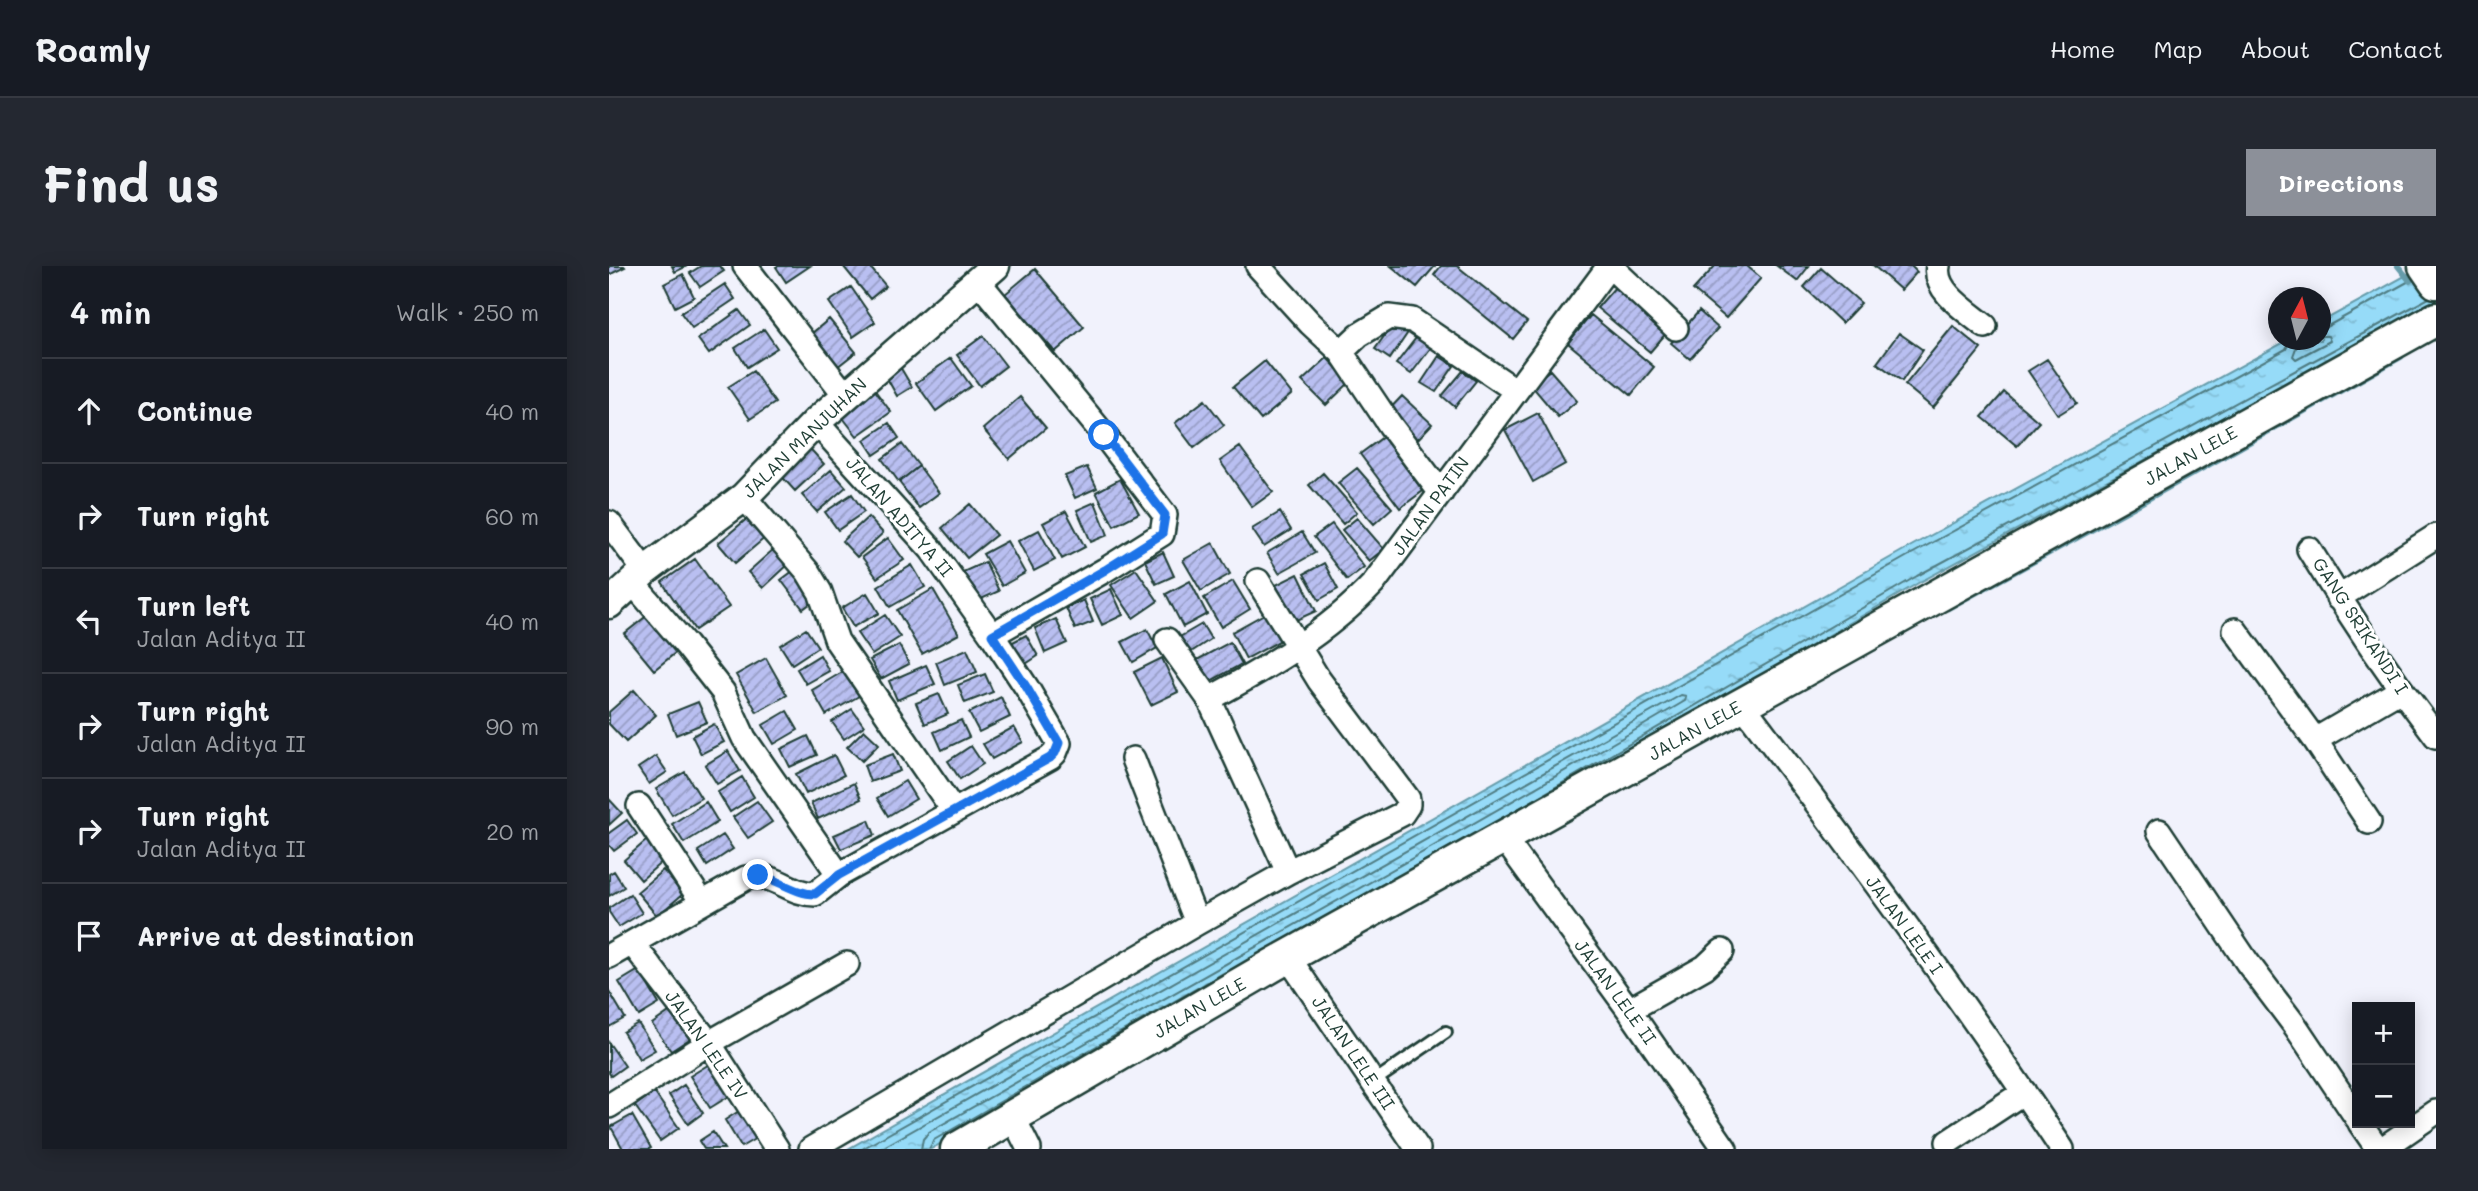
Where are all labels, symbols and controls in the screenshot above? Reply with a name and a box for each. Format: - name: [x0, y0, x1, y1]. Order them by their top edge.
- text: Roamly: [35, 27, 151, 70]
- text: Home: [2050, 33, 2115, 64]
- text: Map: [2153, 33, 2202, 64]
- text: About: [2240, 33, 2310, 64]
- text: Contact: [2348, 33, 2443, 64]
- button: Directions: [2246, 149, 2436, 216]
- text: Find us: [42, 151, 220, 214]
- north arrow: [2268, 287, 2331, 350]
- text: 4 min: [70, 292, 151, 332]
- text: Walk · 250 m: [396, 297, 539, 327]
- street label: JALAN MANJUHAN: [737, 372, 872, 503]
- icon: ahead: [70, 392, 108, 430]
- text: Continue: [137, 394, 253, 428]
- text: 40 m: [486, 396, 539, 426]
- route start: [1088, 419, 1119, 450]
- street label: JALAN LELE: [2140, 420, 2241, 491]
- street label: JALAN ADITYA II: [841, 451, 959, 582]
- street label: JALAN PATIN: [1386, 451, 1474, 560]
- icon: right: [70, 497, 108, 535]
- text: Turn right: [137, 499, 270, 533]
- text: 60 m: [485, 501, 539, 531]
- street label: GANG SRIKANDI I: [2308, 553, 2414, 698]
- text: Turn left: [137, 589, 250, 623]
- icon: left: [70, 602, 108, 640]
- text: 40 m: [486, 606, 539, 636]
- text: Jalan Aditya II: [137, 623, 306, 653]
- text: Turn right: [137, 694, 270, 728]
- street label: JALAN LELE: [1644, 695, 1745, 766]
- icon: right: [70, 707, 108, 745]
- text: 90 m: [486, 711, 539, 741]
- text: Jalan Aditya II: [137, 728, 306, 758]
- text: Turn right: [137, 799, 270, 833]
- icon: right: [70, 812, 108, 850]
- text: 20 m: [486, 816, 539, 846]
- text: Jalan Aditya II: [137, 833, 306, 863]
- route end: [742, 859, 773, 890]
- street label: JALAN LELE I: [1861, 870, 1949, 979]
- icon: arrive: [70, 917, 108, 955]
- text: Arrive at destination: [137, 919, 414, 953]
- street label: JALAN LELE II: [1570, 934, 1662, 1049]
- street label: JALAN LELE: [1149, 971, 1250, 1043]
- street label: JALAN LELE IV: [660, 985, 753, 1104]
- street label: JALAN LELE III: [1307, 991, 1401, 1114]
- map controls: [2352, 1002, 2415, 1128]
- button: +: [2352, 1002, 2415, 1065]
- button: −: [2352, 1065, 2415, 1128]

